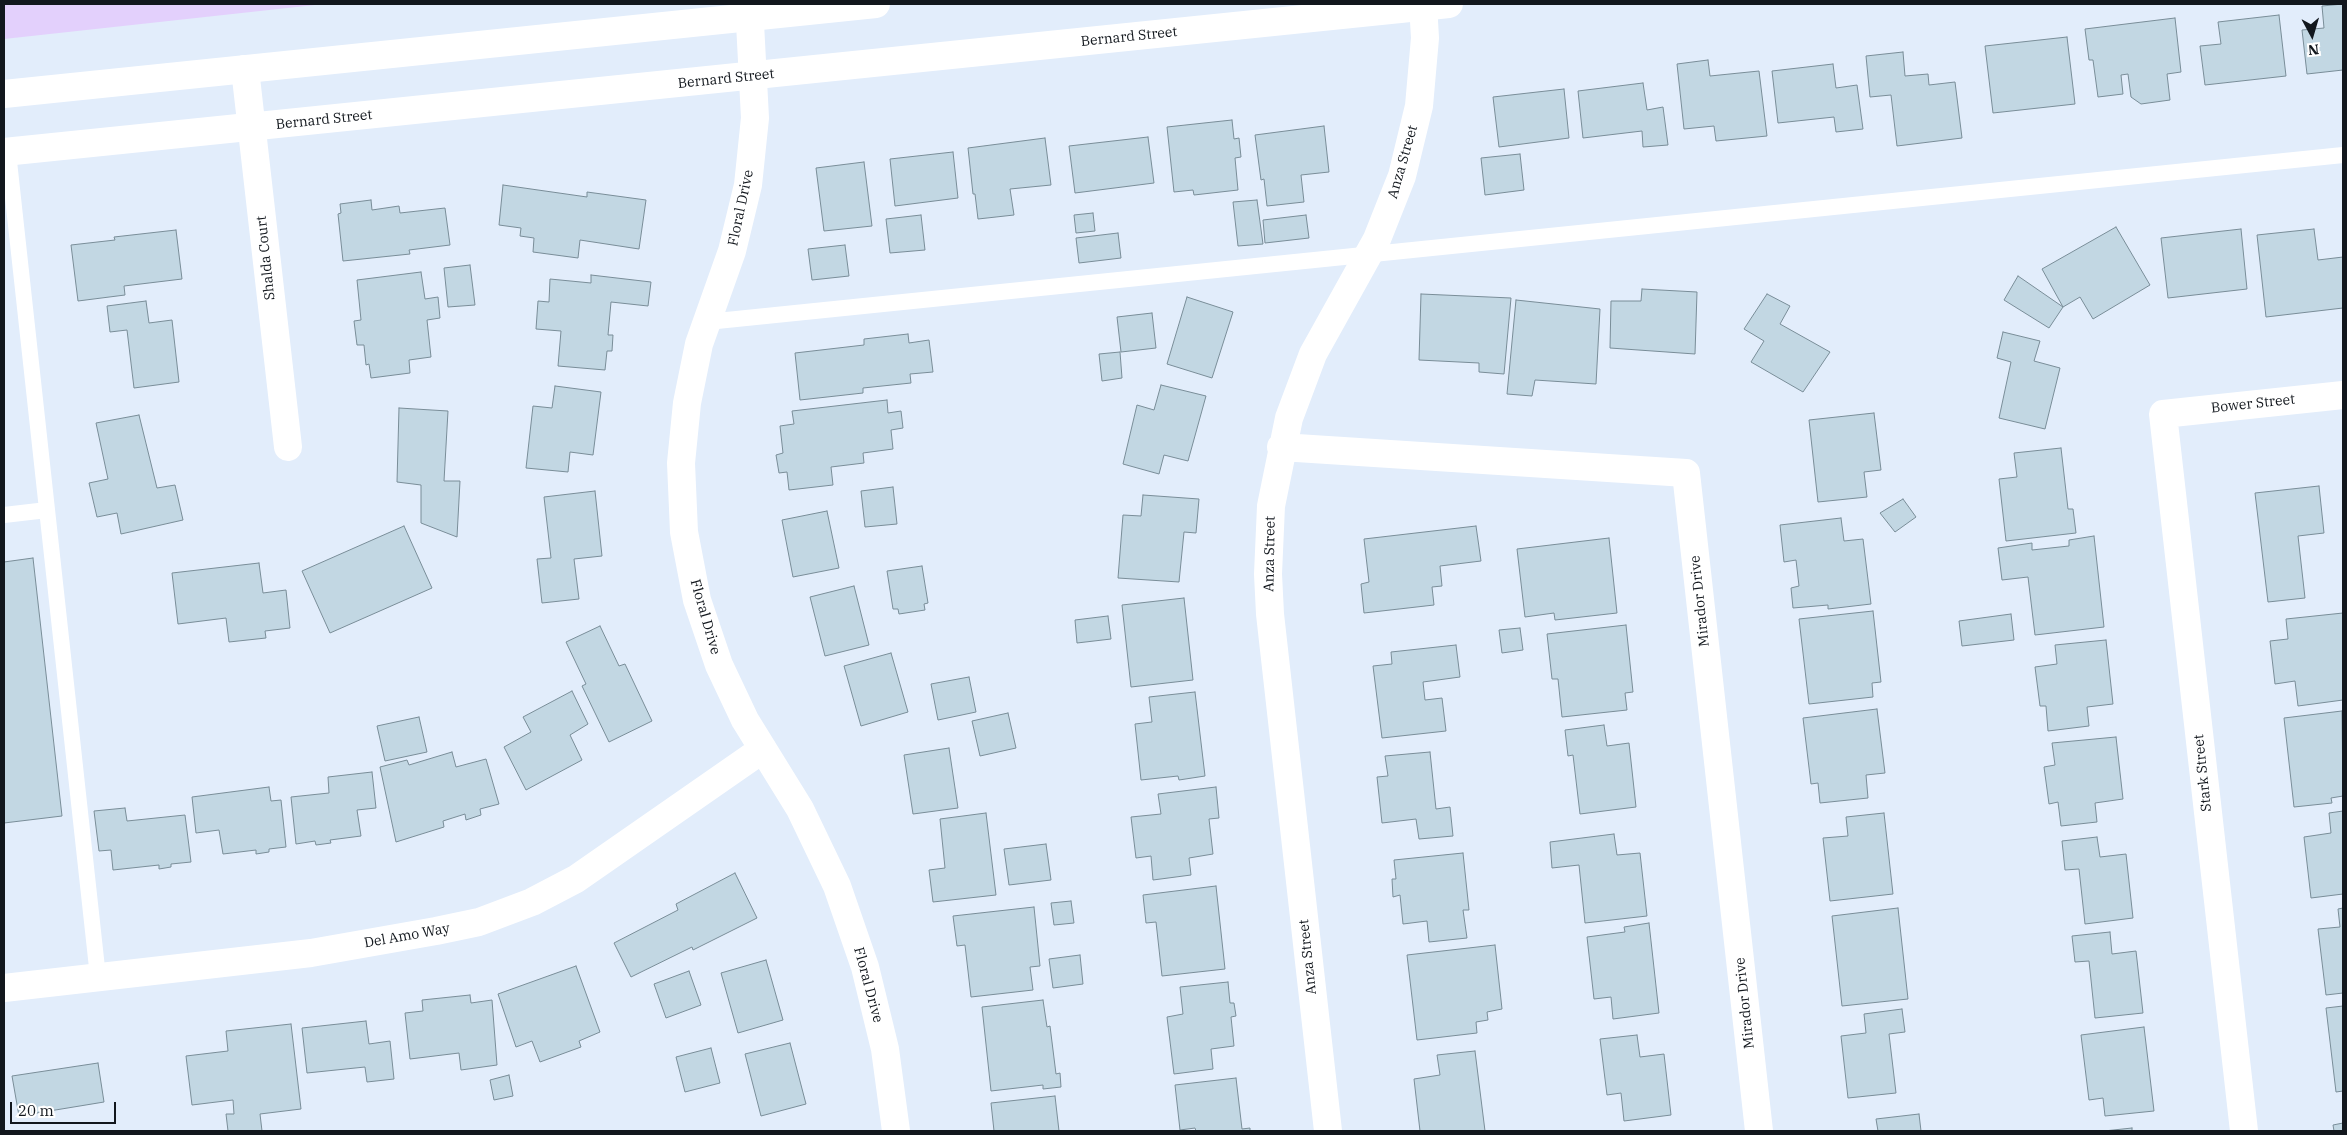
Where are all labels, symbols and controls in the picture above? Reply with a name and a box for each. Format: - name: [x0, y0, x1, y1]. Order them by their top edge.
- north arrow: [2287, 10, 2337, 60]
- street label: Bernard Street: [1080, 24, 1178, 50]
- text: N: [2307, 40, 2320, 59]
- street label: Bernard Street: [677, 66, 775, 92]
- street label: Bernard Street: [275, 107, 373, 133]
- street label: Anza Street: [1384, 123, 1422, 201]
- street label: Floral Drive: [725, 168, 757, 248]
- street label: Shalda Court: [253, 215, 279, 301]
- street label: Bower Street: [2210, 391, 2296, 417]
- street label: Anza Street: [1261, 516, 1279, 592]
- street label: Mirador Drive: [1687, 555, 1713, 647]
- street label: Floral Drive: [686, 577, 724, 657]
- street label: Stark Street: [2191, 733, 2215, 813]
- street label: Anza Street: [1296, 918, 1320, 996]
- street label: Del Amo Way: [363, 920, 451, 952]
- street label: Floral Drive: [850, 945, 886, 1025]
- street label: Mirador Drive: [1732, 957, 1758, 1049]
- scale bar: [12, 1092, 119, 1124]
- text: 20 m: [18, 1101, 54, 1120]

